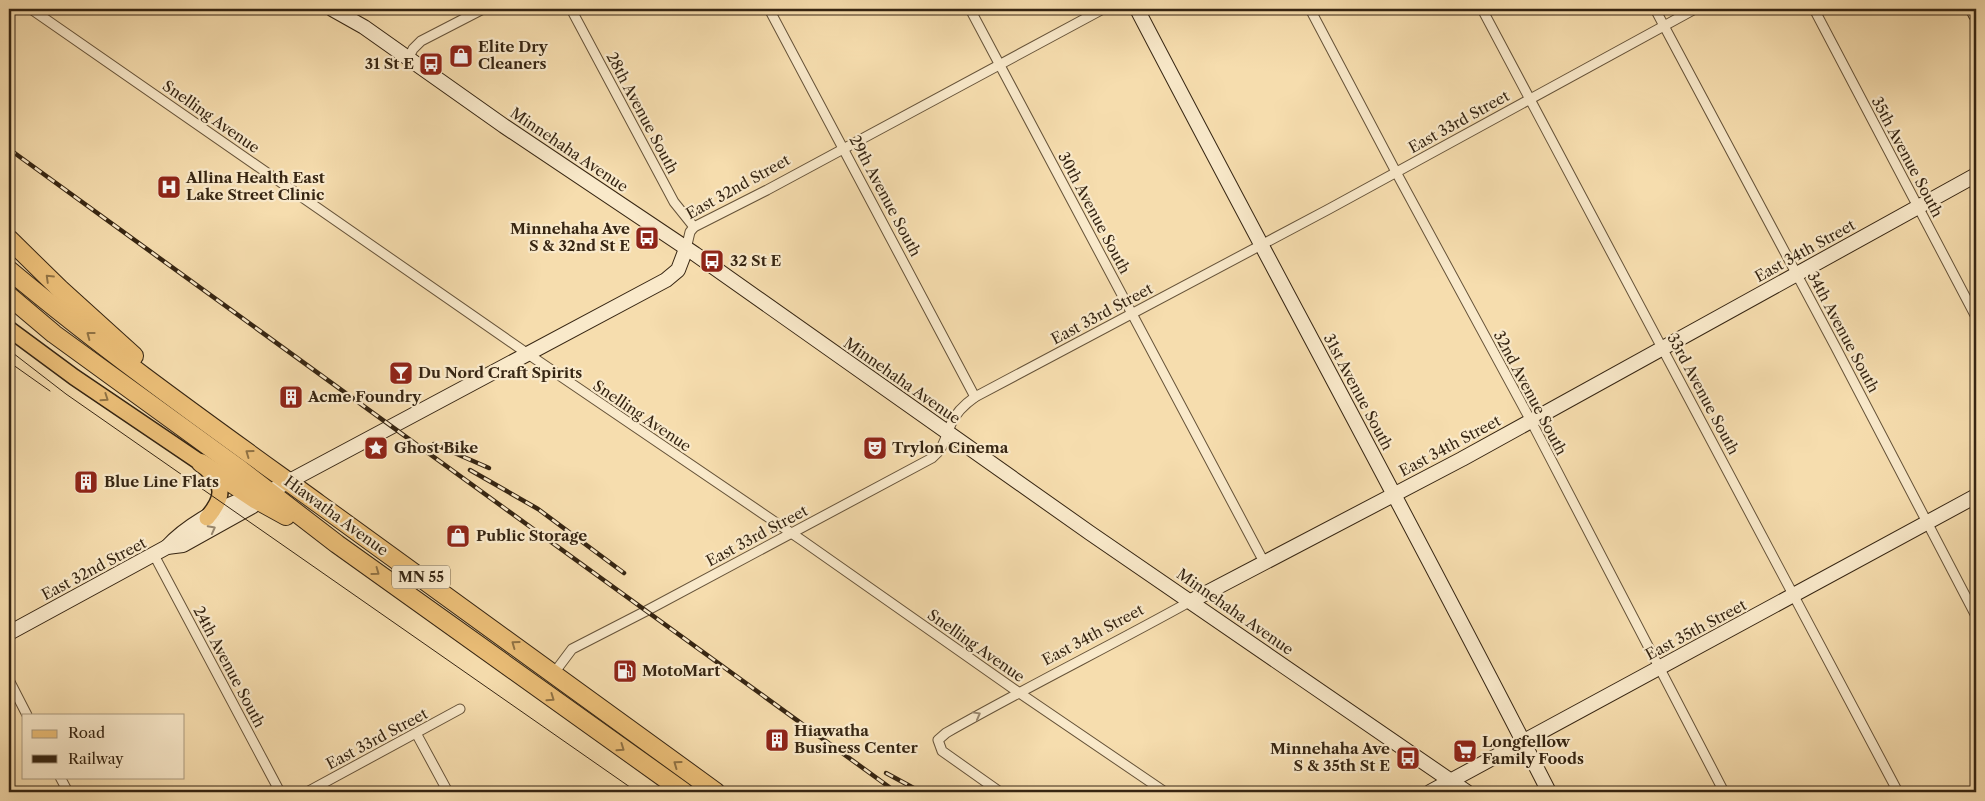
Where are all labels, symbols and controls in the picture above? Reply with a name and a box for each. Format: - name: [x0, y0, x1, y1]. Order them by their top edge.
- place label: Elite Dry Cleaners: [478, 37, 549, 73]
- shop icon: Elite Dry Cleaners: [448, 43, 474, 69]
- street label: 28th Avenue South: [602, 49, 683, 177]
- bus stop icon: 31 St E: [418, 51, 444, 77]
- place label: 31 St E: [365, 54, 414, 73]
- street label: Snelling Avenue: [159, 76, 264, 157]
- street label: East 33rd Street: [1405, 86, 1513, 157]
- street label: 35th Avenue South: [1868, 93, 1948, 221]
- street label: Minnehaha Avenue: [507, 103, 632, 196]
- street label: 29th Avenue South: [845, 132, 926, 260]
- street label: 30th Avenue South: [1054, 149, 1135, 277]
- street label: East 32nd Street: [682, 150, 794, 223]
- place label: Allina Health East Lake Street Clinic: [185, 168, 325, 204]
- hospital icon: Allina Health East Lake Street Clinic: [156, 174, 182, 200]
- street label: East 34th Street: [1751, 215, 1859, 286]
- place label: Minnehaha Ave S & 32nd St E: [510, 219, 630, 255]
- bus stop icon: Minnehaha Ave S & 32nd St E: [634, 225, 660, 251]
- bus stop icon: 32 St E: [699, 248, 725, 274]
- place label: 32 St E: [730, 251, 781, 270]
- street label: 34th Avenue South: [1803, 268, 1884, 396]
- one-way arrow: [45, 275, 54, 284]
- street label: East 33rd Street: [1048, 278, 1156, 348]
- street label: 32nd Avenue South: [1490, 327, 1572, 459]
- street label: 31st Avenue South: [1320, 330, 1397, 454]
- street label: 33rd Avenue South: [1663, 330, 1744, 458]
- one-way arrow: [87, 333, 96, 341]
- street label: Minnehaha Avenue: [840, 333, 964, 428]
- bar icon: Du Nord Craft Spirits: [388, 360, 414, 386]
- place label: Du Nord Craft Spirits: [418, 363, 582, 382]
- street label: Snelling Avenue: [590, 376, 695, 455]
- building icon: Acme Foundry: [278, 384, 304, 410]
- place label: Acme Foundry: [307, 387, 422, 406]
- one-way arrow: [100, 392, 109, 401]
- street label: East 34th Street: [1396, 411, 1504, 480]
- place icon: Ghost Bike: [363, 435, 389, 461]
- theatre icon: Trylon Cinema: [862, 435, 888, 461]
- place label: Ghost Bike: [394, 438, 478, 457]
- place label: Trylon Cinema: [892, 438, 1009, 457]
- one-way arrow: [246, 450, 255, 458]
- building icon: Blue Line Flats: [73, 469, 99, 495]
- street label: Hiawatha Avenue: [281, 471, 392, 560]
- place label: Blue Line Flats: [104, 472, 219, 491]
- street label: East 33rd Street: [703, 500, 811, 570]
- shop icon: Public Storage: [445, 523, 471, 549]
- one-way arrow: [207, 525, 216, 535]
- place label: Public Storage: [476, 526, 587, 545]
- street label: East 32nd Street: [38, 533, 150, 604]
- street label: Minnehaha Avenue: [1173, 564, 1297, 659]
- one-way arrow: [371, 566, 380, 575]
- road number: MN 55: [392, 566, 450, 588]
- street label: East 35th Street: [1642, 595, 1750, 664]
- street label: East 34th Street: [1039, 600, 1147, 669]
- street label: 24th Avenue South: [189, 603, 270, 731]
- street label: Snelling Avenue: [924, 605, 1029, 686]
- one-way arrow: [511, 641, 521, 650]
- fuel station icon: MotoMart: [612, 658, 638, 684]
- place label: MotoMart: [642, 661, 720, 680]
- one-way arrow: [545, 692, 555, 701]
- street label: East 33rd Street: [323, 703, 431, 773]
- one-way arrow: [972, 711, 981, 721]
- legend: [22, 714, 185, 778]
- place label: Hiawatha Business Center: [794, 721, 919, 757]
- text: Road: [68, 723, 105, 742]
- building icon: Hiawatha Business Center: [764, 727, 790, 753]
- place label: Longfellow Family Foods: [1482, 732, 1584, 768]
- supermarket icon: Longfellow Family Foods: [1452, 738, 1478, 764]
- place label: Minnehaha Ave S & 35th St E: [1270, 739, 1390, 775]
- one-way arrow: [616, 741, 625, 751]
- bus stop icon: Minnehaha Ave S & 35th St E: [1395, 745, 1421, 771]
- text: Railway: [68, 749, 124, 768]
- one-way arrow: [674, 761, 683, 770]

